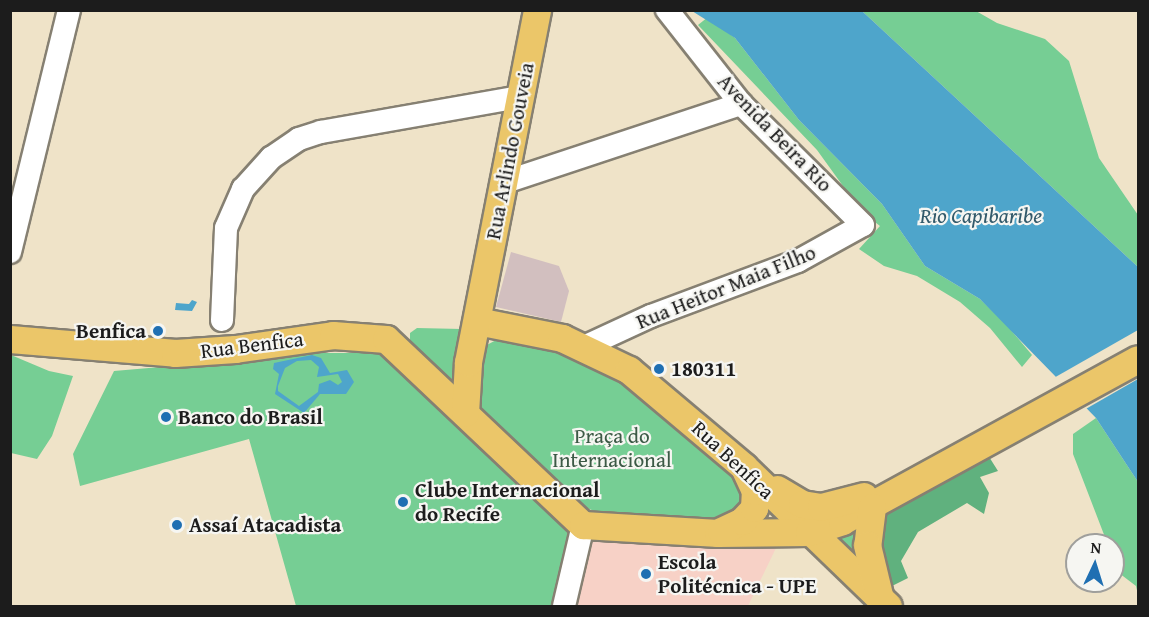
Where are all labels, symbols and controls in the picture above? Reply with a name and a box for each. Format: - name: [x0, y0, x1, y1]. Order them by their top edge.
- street label: Rua Arlindo Gouveia: [480, 60, 540, 242]
- street label: Avenida Beira Rio: [712, 69, 838, 197]
- water label: Rio Capibaribe: [920, 203, 1042, 229]
- street label: Rua Heitor Maia Filho: [633, 240, 819, 334]
- place label: Benfica: [76, 318, 146, 344]
- marker: Benfica: [151, 324, 165, 338]
- street label: Rua Benfica: [199, 326, 305, 364]
- place label: 180311: [671, 356, 736, 382]
- marker: 180311: [652, 362, 666, 376]
- place label: Banco do Brasil: [178, 404, 323, 430]
- marker: Banco do Brasil: [159, 410, 173, 424]
- street label: Rua Benfica: [687, 416, 779, 504]
- park label: Praça do Internacional: [552, 423, 672, 473]
- place label: Clube Internacional do Recife: [415, 477, 599, 527]
- marker: Clube Internacional do Recife: [396, 495, 410, 509]
- place label: Assaí Atacadista: [189, 512, 341, 538]
- marker: Assaí Atacadista: [170, 518, 184, 532]
- north arrow: [1065, 533, 1125, 593]
- text: N: [1090, 535, 1102, 559]
- place label: Escola Politécnica - UPE: [658, 549, 816, 599]
- marker: Escola Politécnica - UPE: [639, 567, 653, 581]

